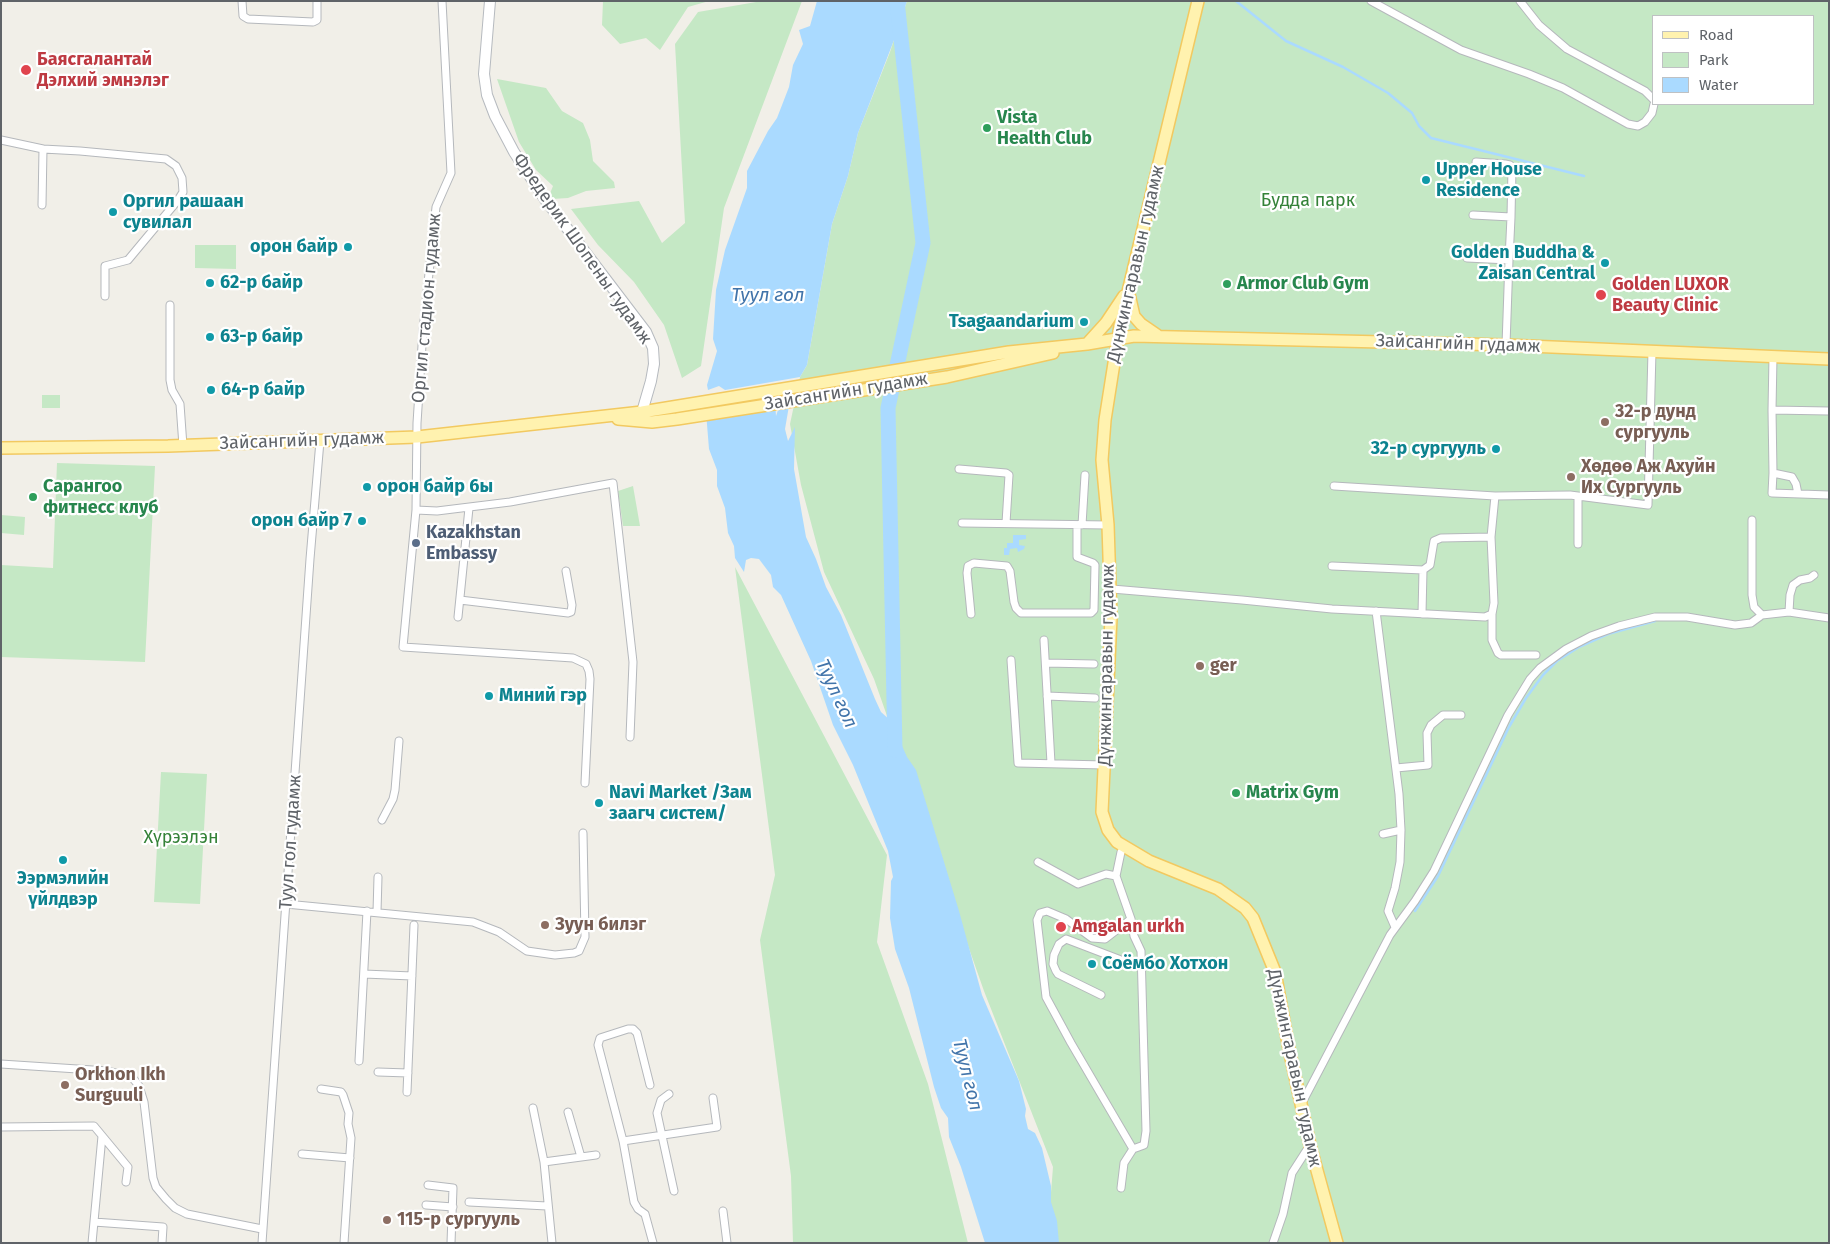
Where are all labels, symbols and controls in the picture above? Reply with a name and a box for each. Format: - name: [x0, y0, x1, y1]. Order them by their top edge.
- legend: [1652, 15, 1815, 105]
- text: Road: [1699, 26, 1734, 44]
- place label: Баясгалантай Дэлхий эмнэлэг: [37, 49, 169, 92]
- text: Park: [1699, 51, 1729, 69]
- marker: Баясгалантай Дэлхий эмнэлэг: [19, 63, 33, 77]
- text: Water: [1699, 76, 1738, 94]
- place label: Vista Health Club: [997, 107, 1092, 150]
- marker: Vista Health Club: [981, 122, 993, 134]
- street label: Фредерик Шопены гудамж: [508, 149, 656, 349]
- place label: Upper House Residence: [1436, 159, 1542, 202]
- street label: Дүнжингаравын гудамж: [1103, 163, 1169, 365]
- marker: Upper House Residence: [1420, 174, 1432, 186]
- park label: Будда парк: [1261, 190, 1355, 212]
- place label: Оргил рашаан сувилал: [123, 191, 244, 233]
- marker: Оргил рашаан сувилал: [107, 206, 119, 218]
- street label: Оргил стадион гудамж: [408, 212, 446, 404]
- place label: орон байр: [250, 236, 338, 258]
- marker: орон байр: [342, 241, 354, 253]
- place label: Golden Buddha & Zaisan Central: [1451, 242, 1595, 284]
- marker: Golden Buddha & Zaisan Central: [1599, 257, 1611, 269]
- place label: 62-р байр: [220, 272, 303, 294]
- place label: Armor Club Gym: [1237, 273, 1369, 295]
- place label: Golden LUXOR Beauty Clinic: [1612, 274, 1729, 316]
- marker: 62-р байр: [204, 277, 216, 289]
- marker: Armor Club Gym: [1221, 278, 1233, 290]
- water label: Туул гол: [731, 285, 805, 307]
- marker: Golden LUXOR Beauty Clinic: [1594, 288, 1608, 302]
- place label: Tsagaandarium: [949, 311, 1074, 333]
- marker: Tsagaandarium: [1078, 316, 1090, 328]
- place label: 63-р байр: [220, 326, 303, 348]
- street label: Зайсангийн гудамж: [1375, 330, 1541, 358]
- marker: 63-р байр: [204, 331, 216, 343]
- street label: Зайсангийн гудамж: [763, 368, 929, 416]
- place label: 64-р байр: [221, 379, 305, 401]
- marker: 64-р байр: [205, 384, 217, 396]
- place label: 32-р дунд сургууль: [1615, 401, 1696, 444]
- marker: 32-р дунд сургууль: [1599, 416, 1611, 428]
- street label: Зайсангийн гудамж: [219, 427, 385, 455]
- place label: 32-р сургууль: [1371, 438, 1486, 460]
- marker: 32-р сургууль: [1490, 443, 1502, 455]
- place label: Хөдөө Аж Ахуйн Их Сургууль: [1581, 456, 1716, 498]
- marker: Хөдөө Аж Ахуйн Их Сургууль: [1565, 471, 1577, 483]
- place label: Сарангоо фитнесс клуб: [43, 476, 159, 518]
- place label: орон байр 6ы: [377, 476, 493, 498]
- marker: орон байр 6ы: [361, 481, 373, 493]
- marker: Сарангоо фитнесс клуб: [27, 491, 39, 503]
- place label: орон байр 7: [251, 510, 352, 532]
- marker: орон байр 7: [356, 515, 368, 527]
- place label: Kazakhstan Embassy: [426, 522, 521, 564]
- marker: Kazakhstan Embassy: [410, 537, 422, 549]
- street label: Дүнжингаравын гудамж: [1094, 564, 1120, 766]
- place label: ger: [1210, 655, 1237, 677]
- water label: Туул гол: [810, 656, 862, 732]
- marker: ger: [1194, 660, 1206, 672]
- place label: Миний гэр: [499, 685, 587, 707]
- marker: Миний гэр: [483, 690, 495, 702]
- street label: Туул гол гудамж: [276, 774, 306, 910]
- place label: Navi Market /Зам заагч систем/: [609, 782, 752, 824]
- place label: Matrix Gym: [1246, 782, 1339, 804]
- marker: Matrix Gym: [1230, 787, 1242, 799]
- marker: Navi Market /Зам заагч систем/: [593, 797, 605, 809]
- park label: Хүрээлэн: [143, 827, 219, 849]
- marker: Ээрмэлийн үйлдвэр: [57, 854, 69, 866]
- place label: Ээрмэлийн үйлдвэр: [17, 868, 109, 911]
- place label: Зуун билэг: [555, 914, 646, 936]
- place label: Amgalan urkh: [1072, 916, 1185, 938]
- marker: Зуун билэг: [539, 919, 551, 931]
- marker: Amgalan urkh: [1054, 920, 1068, 934]
- place label: Соёмбо Хотхон: [1102, 953, 1228, 975]
- marker: Соёмбо Хотхон: [1086, 958, 1098, 970]
- street label: Дүнжингаравын гудамж: [1262, 967, 1326, 1169]
- water label: Туул гол: [947, 1037, 987, 1113]
- place label: Orkhon Ikh Surguuli: [75, 1064, 166, 1106]
- marker: Orkhon Ikh Surguuli: [59, 1079, 71, 1091]
- place label: 115-р сургууль: [397, 1209, 520, 1231]
- marker: 115-р сургууль: [381, 1214, 393, 1226]

